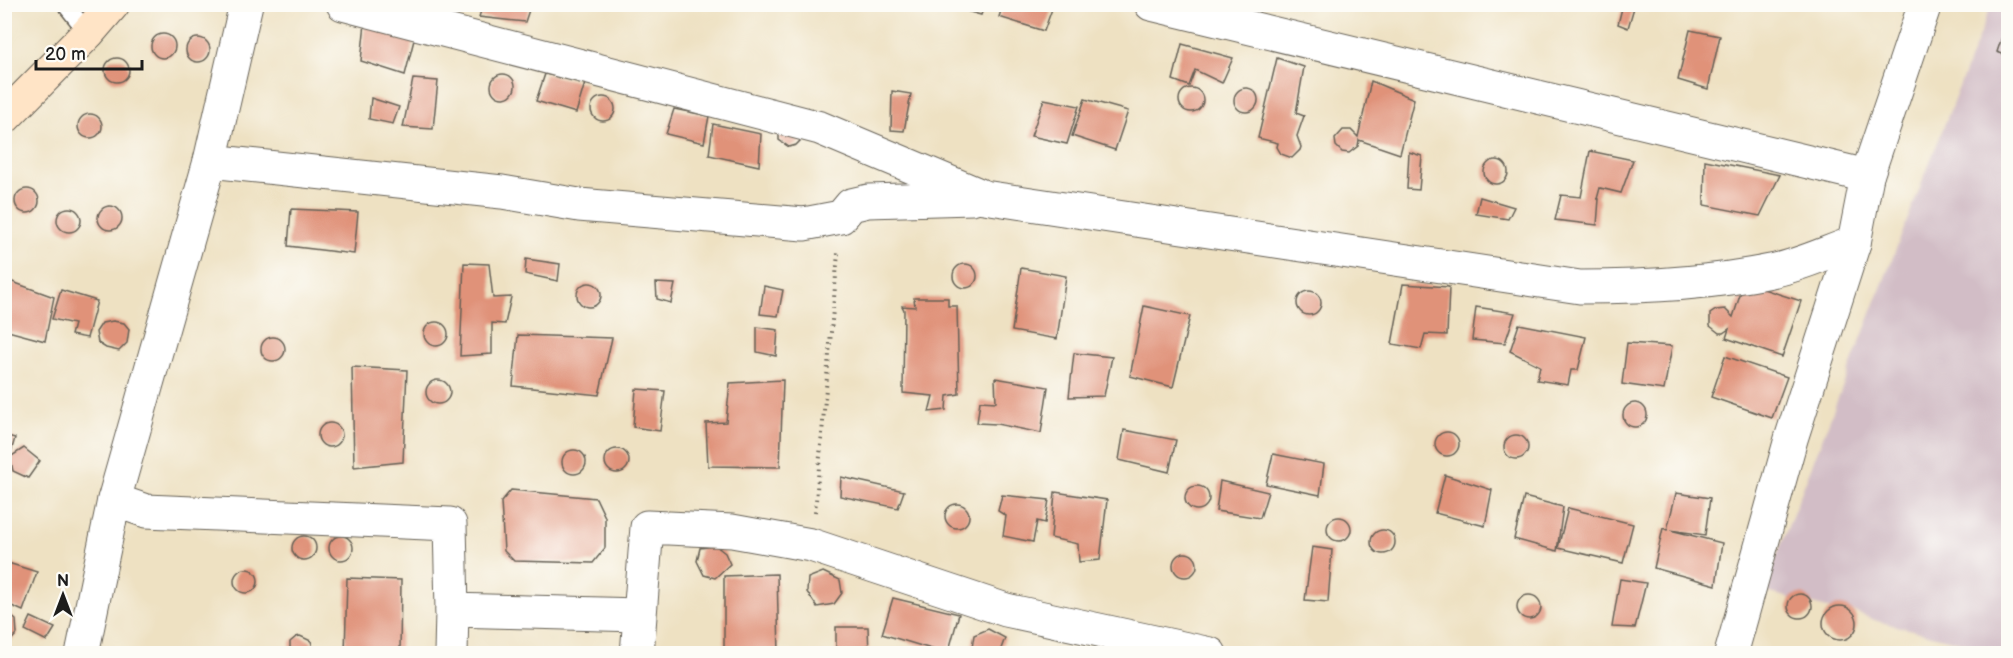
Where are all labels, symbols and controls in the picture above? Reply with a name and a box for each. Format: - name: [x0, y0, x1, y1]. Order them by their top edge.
- scale bar: [36, 33, 142, 71]
- text: 20 m: [45, 44, 86, 65]
- north arrow: [33, 565, 93, 625]
- text: N: [57, 572, 69, 591]

